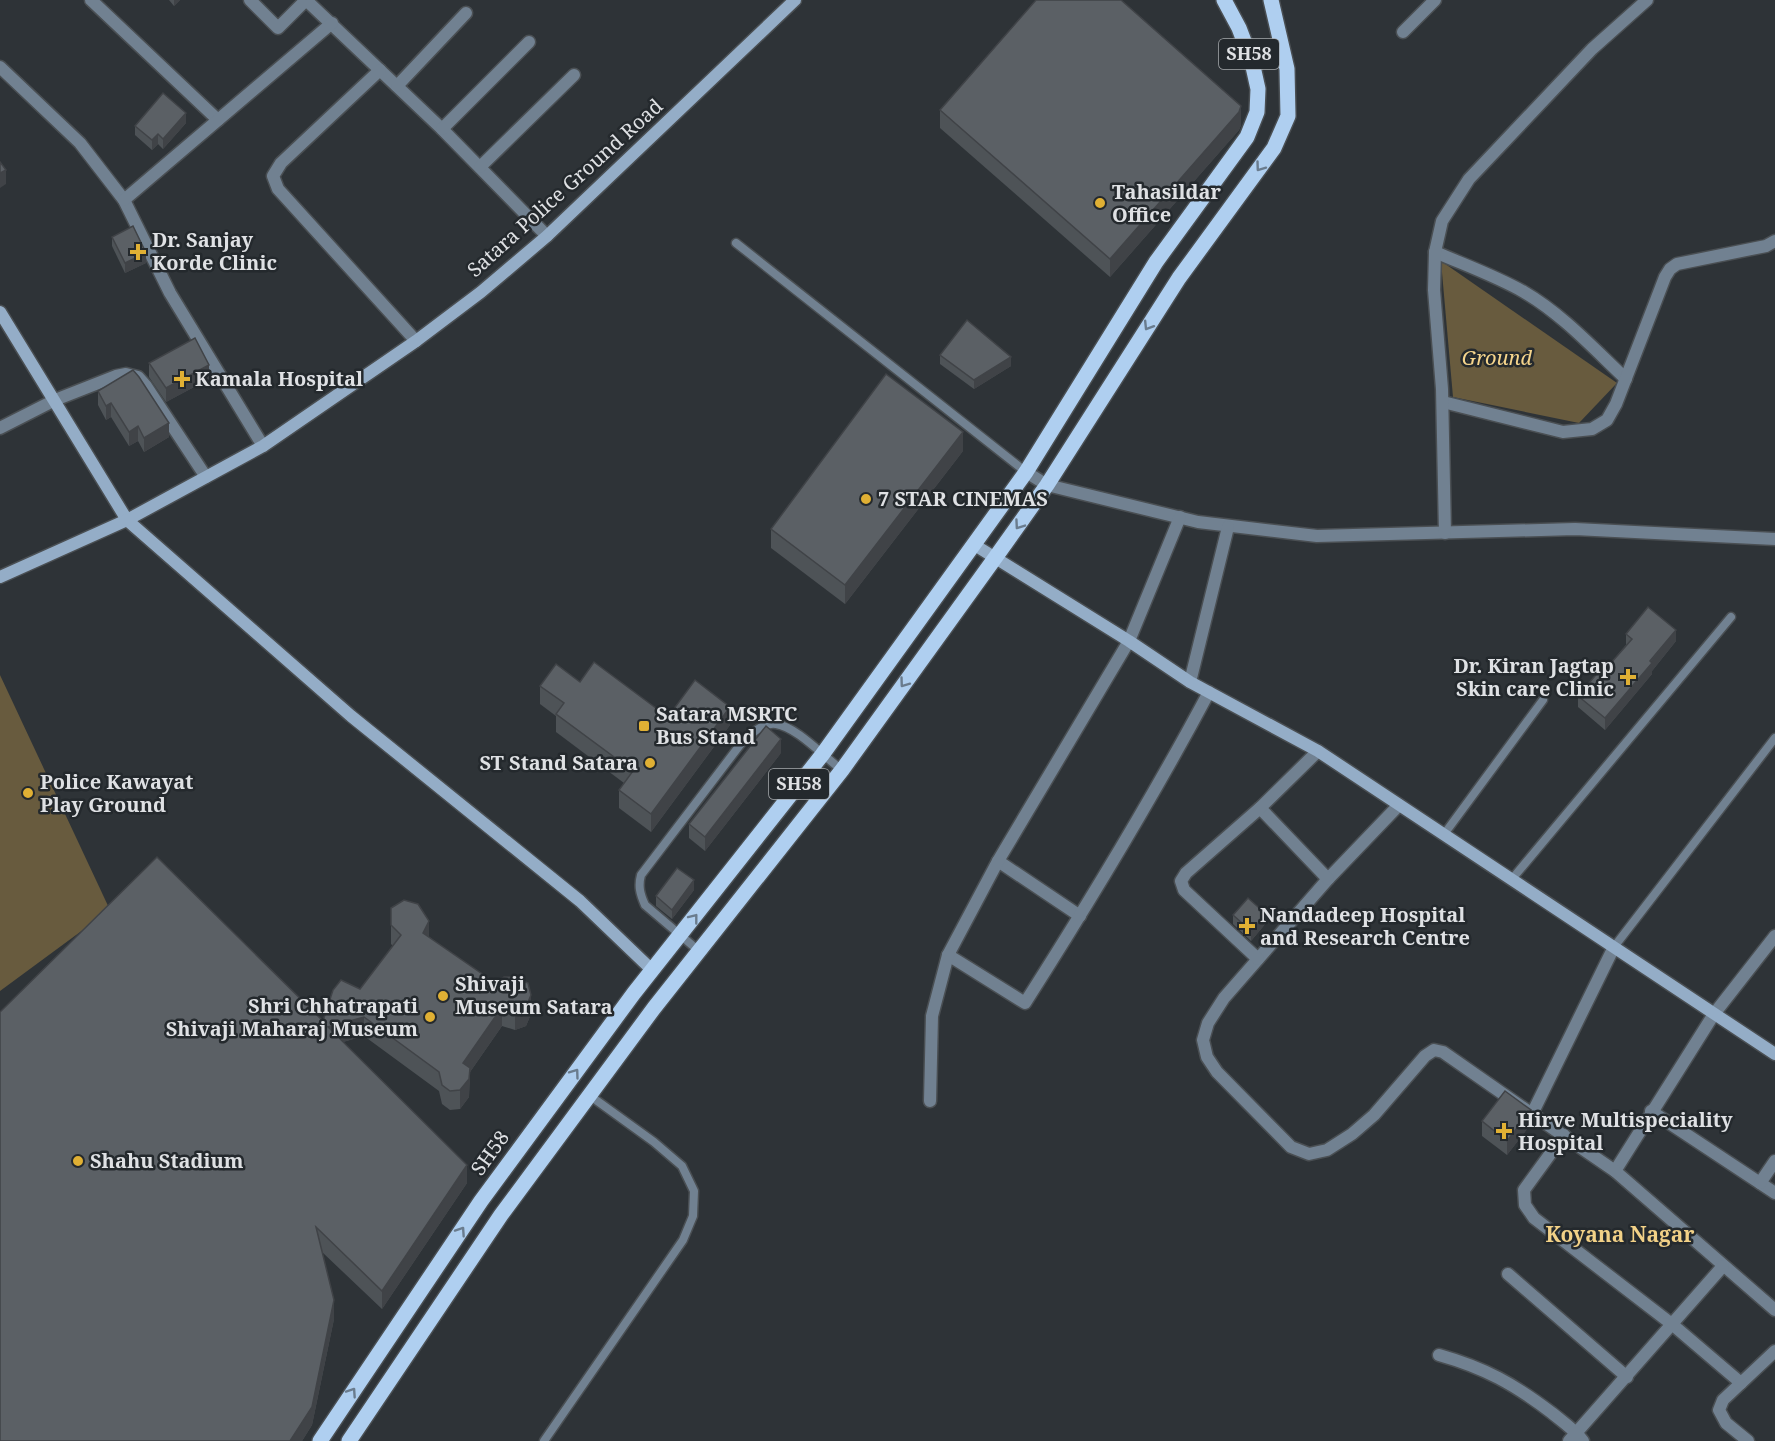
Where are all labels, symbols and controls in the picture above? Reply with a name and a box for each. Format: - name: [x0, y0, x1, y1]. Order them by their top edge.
- road number: SH58: [1219, 39, 1279, 69]
- street label: Satara Police Ground Road: [461, 92, 668, 283]
- one-way arrow: [1256, 160, 1267, 171]
- place label: Tahasildar Office: [1112, 178, 1221, 228]
- marker: Tahasildar Office: [1093, 196, 1107, 210]
- place label: Dr. Sanjay Korde Clinic: [152, 226, 277, 276]
- marker: Dr. Sanjay Korde Clinic: [129, 243, 147, 261]
- one-way arrow: [1144, 319, 1155, 330]
- park label: Ground: [1462, 344, 1533, 371]
- place label: Kamala Hospital: [195, 365, 363, 392]
- marker: Kamala Hospital: [173, 370, 191, 388]
- place label: 7 STAR CINEMAS: [878, 485, 1048, 512]
- marker: 7 STAR CINEMAS: [859, 492, 873, 506]
- one-way arrow: [1015, 518, 1026, 529]
- place label: Dr. Kiran Jagtap Skin care Clinic: [1454, 652, 1614, 702]
- marker: Dr. Kiran Jagtap Skin care Clinic: [1619, 668, 1637, 686]
- one-way arrow: [900, 676, 911, 687]
- place label: Satara MSRTC Bus Stand: [656, 700, 797, 750]
- marker: Satara MSRTC Bus Stand: [637, 719, 651, 733]
- place label: ST Stand Satara: [480, 749, 638, 776]
- marker: ST Stand Satara: [643, 756, 657, 770]
- place label: Police Kawayat Play Ground: [40, 768, 193, 818]
- road number: SH58: [769, 769, 829, 799]
- marker: Police Kawayat Play Ground: [21, 786, 35, 800]
- place label: Nandadeep Hospital and Research Centre: [1260, 901, 1470, 951]
- one-way arrow: [686, 913, 697, 924]
- marker: Nandadeep Hospital and Research Centre: [1238, 917, 1256, 935]
- place label: Shivaji Museum Satara: [455, 970, 612, 1020]
- marker: Shivaji Museum Satara: [436, 989, 450, 1003]
- place label: Shri Chhatrapati Shivaji Maharaj Museum: [166, 992, 418, 1042]
- marker: Shri Chhatrapati Shivaji Maharaj Museum: [423, 1010, 437, 1024]
- one-way arrow: [568, 1068, 579, 1079]
- place label: Hirve Multispeciality Hospital: [1518, 1106, 1733, 1156]
- marker: Hirve Multispeciality Hospital: [1495, 1122, 1513, 1140]
- street label: SH58: [464, 1125, 515, 1181]
- place label: Shahu Stadium: [90, 1147, 244, 1174]
- marker: Shahu Stadium: [71, 1154, 85, 1168]
- district label: Koyana Nagar: [1546, 1220, 1694, 1248]
- one-way arrow: [454, 1226, 465, 1237]
- one-way arrow: [345, 1388, 356, 1399]

